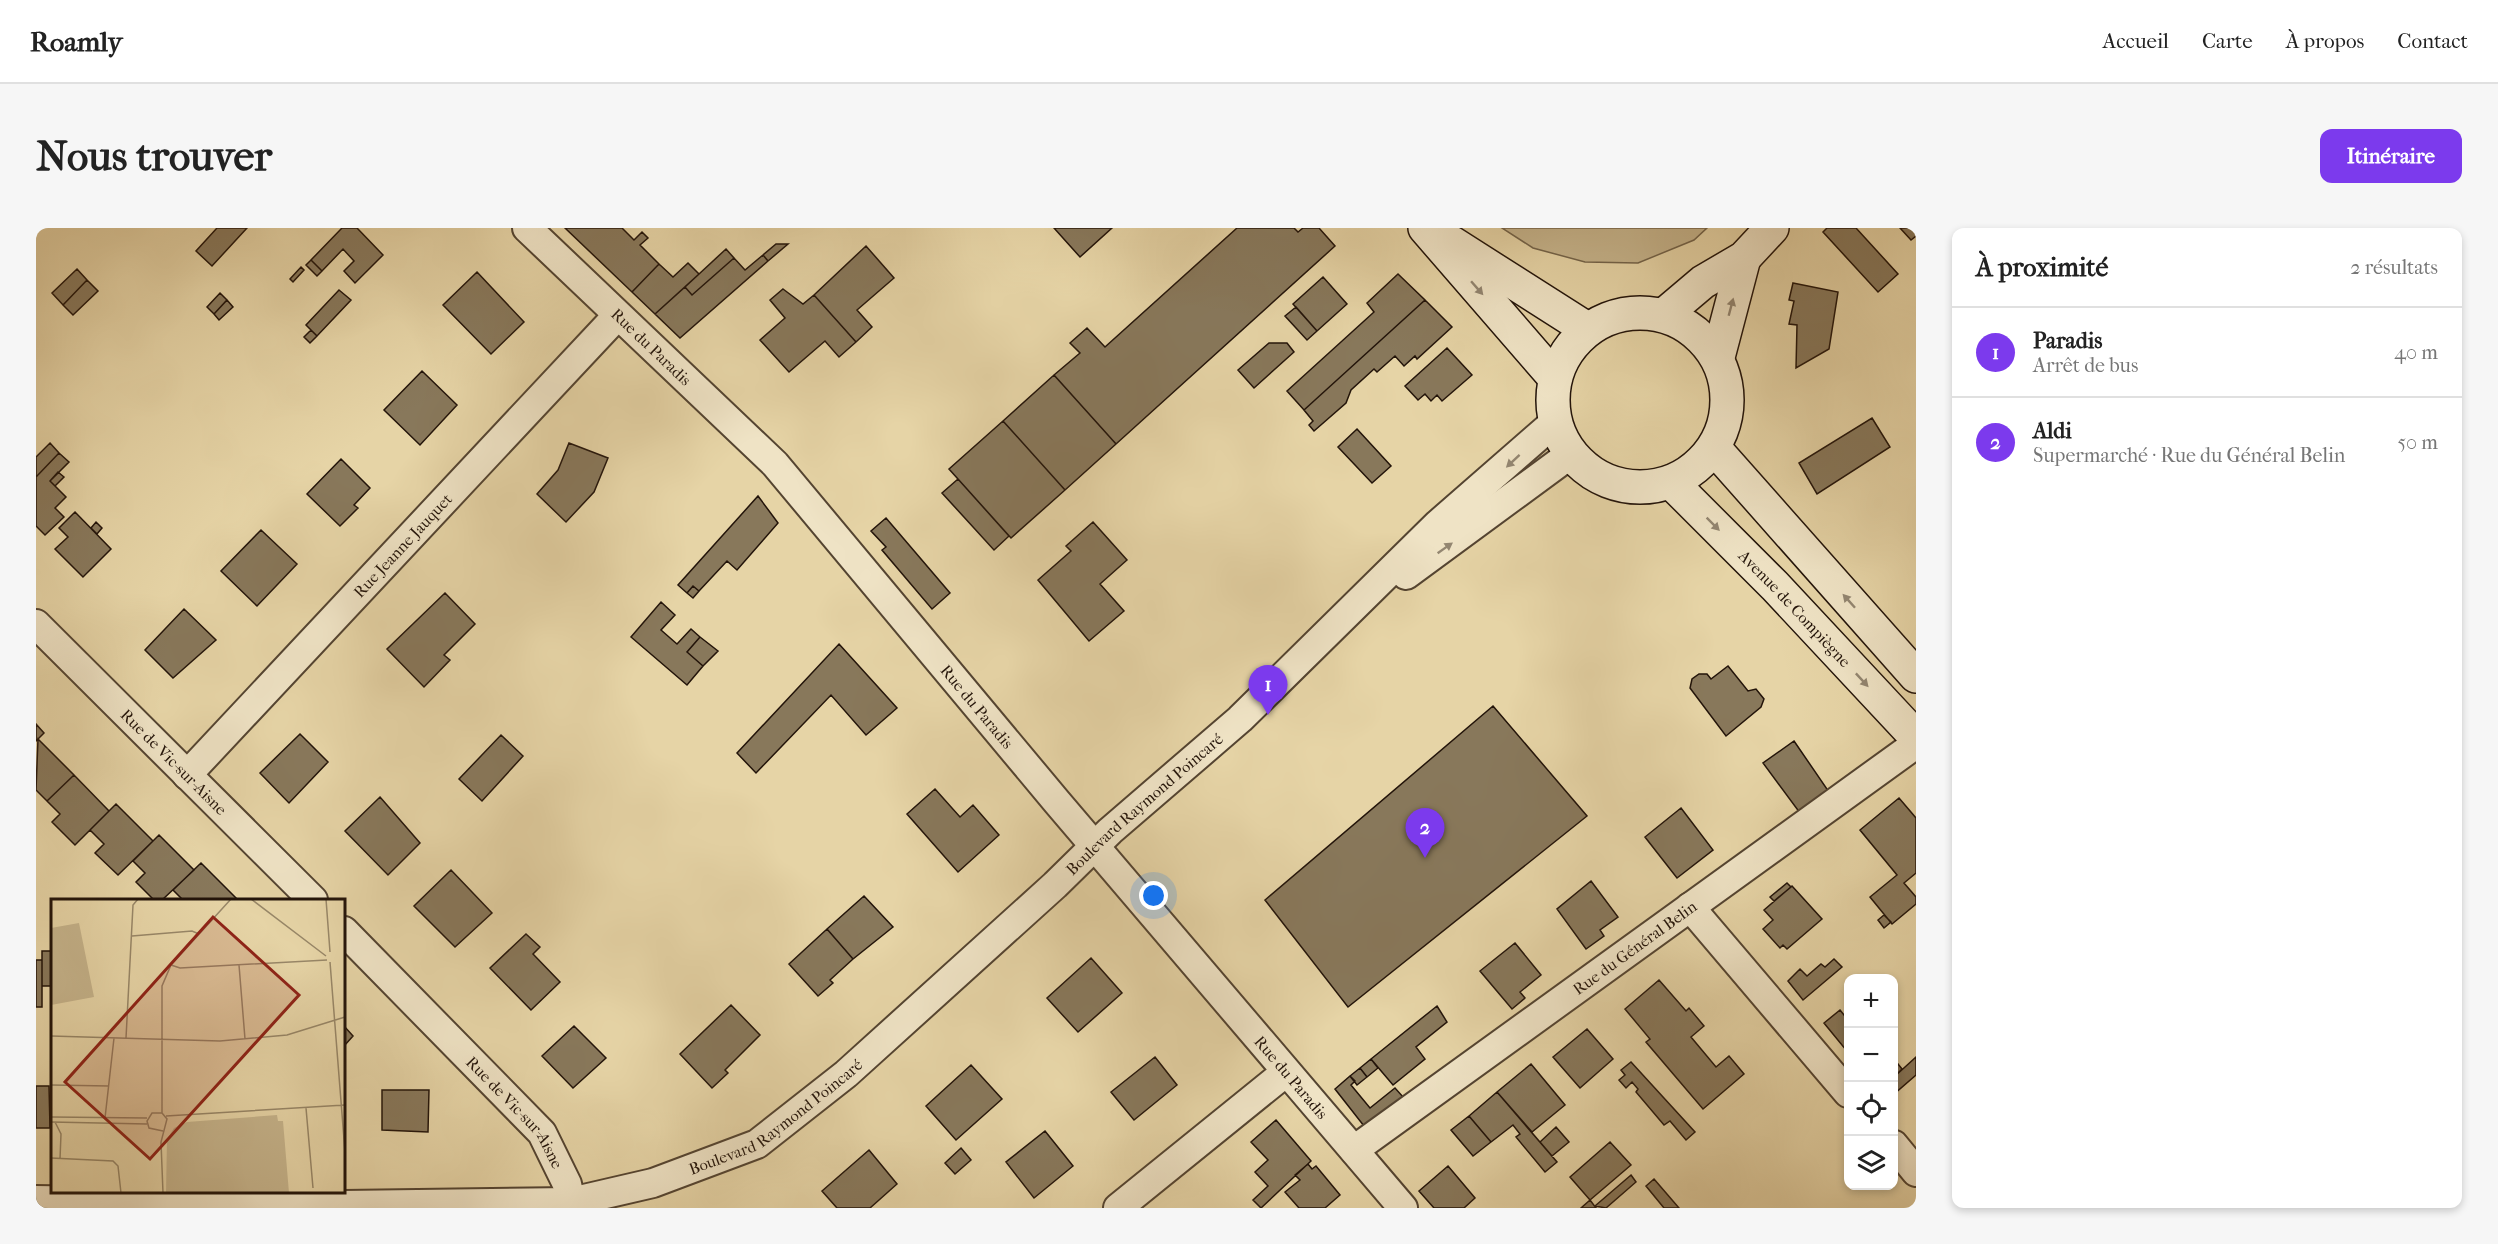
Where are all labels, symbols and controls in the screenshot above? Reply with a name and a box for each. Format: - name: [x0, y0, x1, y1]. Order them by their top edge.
- text: Roamly: [30, 25, 122, 58]
- text: Accueil: [2103, 29, 2169, 53]
- text: Carte: [2202, 29, 2253, 53]
- text: À propos: [2286, 29, 2364, 53]
- text: Contact: [2397, 29, 2468, 53]
- button: Itinéraire: [2320, 129, 2462, 183]
- text: Nous trouver: [36, 132, 272, 181]
- text: À proximité: [1976, 252, 2108, 283]
- text: 2 résultats: [2350, 256, 2438, 279]
- one-way arrow: [1471, 280, 1484, 296]
- one-way arrow: [1726, 298, 1736, 316]
- street label: Rue du Paradis: [607, 304, 695, 390]
- text: Paradis: [2033, 328, 2102, 354]
- text: 1: [1992, 341, 1999, 364]
- text: 40 m: [2394, 341, 2438, 364]
- text: Arrêt de bus: [2033, 354, 2138, 377]
- text: Aldi: [2033, 418, 2072, 444]
- text: 2: [1990, 431, 2001, 454]
- text: 50 m: [2397, 431, 2438, 454]
- text: Supermarché · Rue du Général Belin: [2033, 444, 2345, 467]
- one-way arrow: [1505, 454, 1520, 468]
- street label: Rue Jeanne Jauquet: [349, 489, 456, 601]
- one-way arrow: [1705, 516, 1719, 530]
- one-way arrow: [1436, 542, 1452, 554]
- street label: Avenue de Compiègne: [1734, 546, 1855, 671]
- one-way arrow: [1843, 594, 1856, 609]
- street label: Rue du Paradis: [936, 661, 1017, 753]
- pin: 1: [1248, 666, 1288, 715]
- one-way arrow: [1855, 672, 1869, 687]
- street label: Rue de Vic-sur-Aisne: [117, 705, 231, 819]
- street label: Boulevard Raymond Poincaré: [1062, 729, 1227, 879]
- pin: 2: [1406, 808, 1444, 858]
- your location: [1139, 881, 1168, 910]
- street label: Rue du Général Belin: [1569, 896, 1701, 999]
- inset map: [51, 899, 345, 1193]
- map controls: [1844, 974, 1898, 1190]
- button: +: [1844, 974, 1898, 1028]
- button: −: [1844, 1028, 1898, 1082]
- street label: Rue du Paradis: [1250, 1032, 1332, 1123]
- street label: Rue de Vic-sur-Aisne: [462, 1052, 567, 1172]
- street label: Boulevard Raymond Poincaré: [686, 1055, 866, 1179]
- button: locate: [1844, 1082, 1898, 1136]
- button: layers: [1844, 1136, 1898, 1190]

